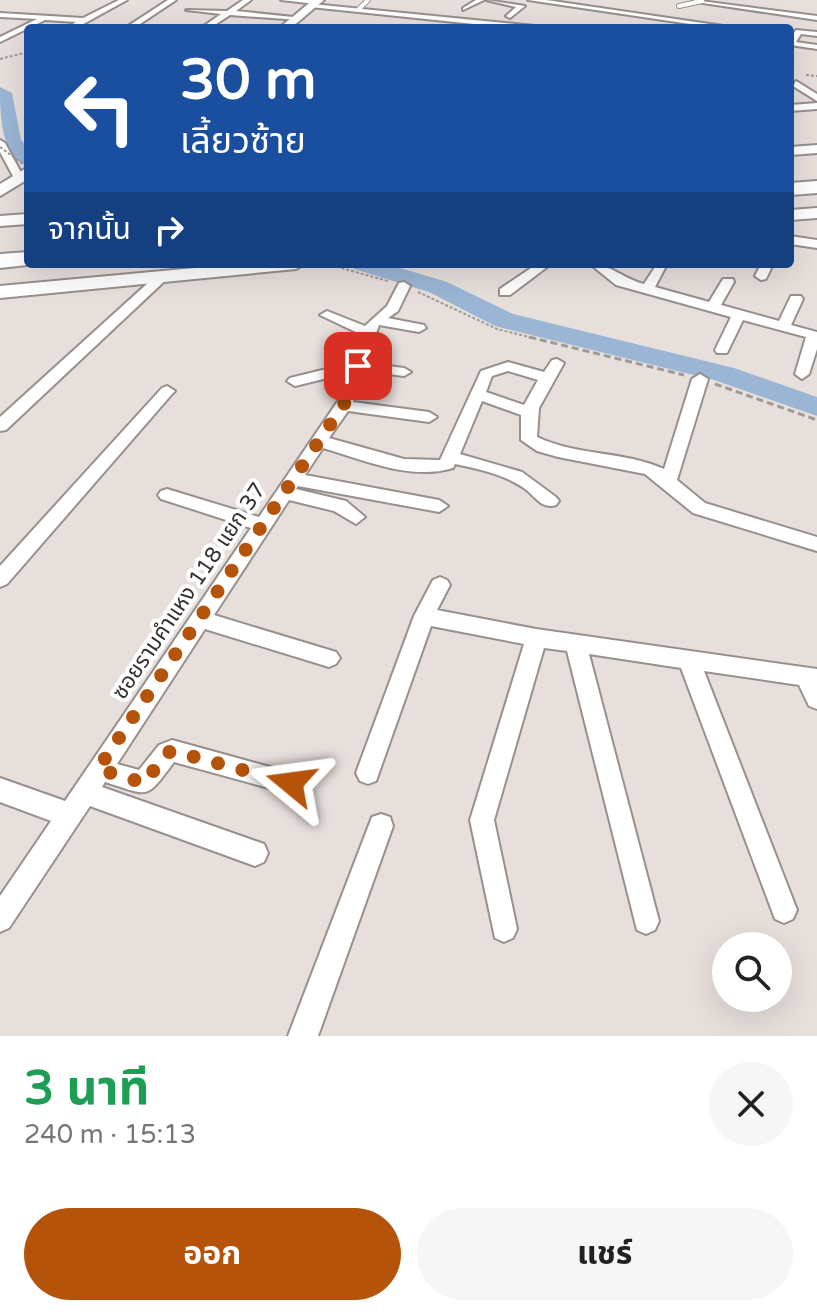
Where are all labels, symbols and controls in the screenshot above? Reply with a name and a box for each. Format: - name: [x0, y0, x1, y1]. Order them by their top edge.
- text: 30 m: [180, 47, 316, 114]
- icon: left: [48, 56, 152, 160]
- text: เลี้ยวซ้าย: [180, 120, 306, 163]
- icon: right: [147, 208, 191, 252]
- text: จากนั้น: [48, 211, 131, 248]
- pin: [324, 332, 392, 400]
- icon: arrive: [336, 344, 380, 388]
- street label: ซอยรามคำแหง 118 แยก 37: [107, 478, 271, 704]
- position arrow: [249, 741, 333, 825]
- map controls: [712, 932, 792, 1012]
- button: search: [712, 932, 792, 1012]
- text: 3 นาที: [24, 1060, 149, 1118]
- button: close: [709, 1062, 793, 1146]
- text: 240 m · 15:13: [24, 1119, 196, 1150]
- button: ออก: [24, 1208, 401, 1300]
- button: แชร์: [417, 1208, 793, 1300]

